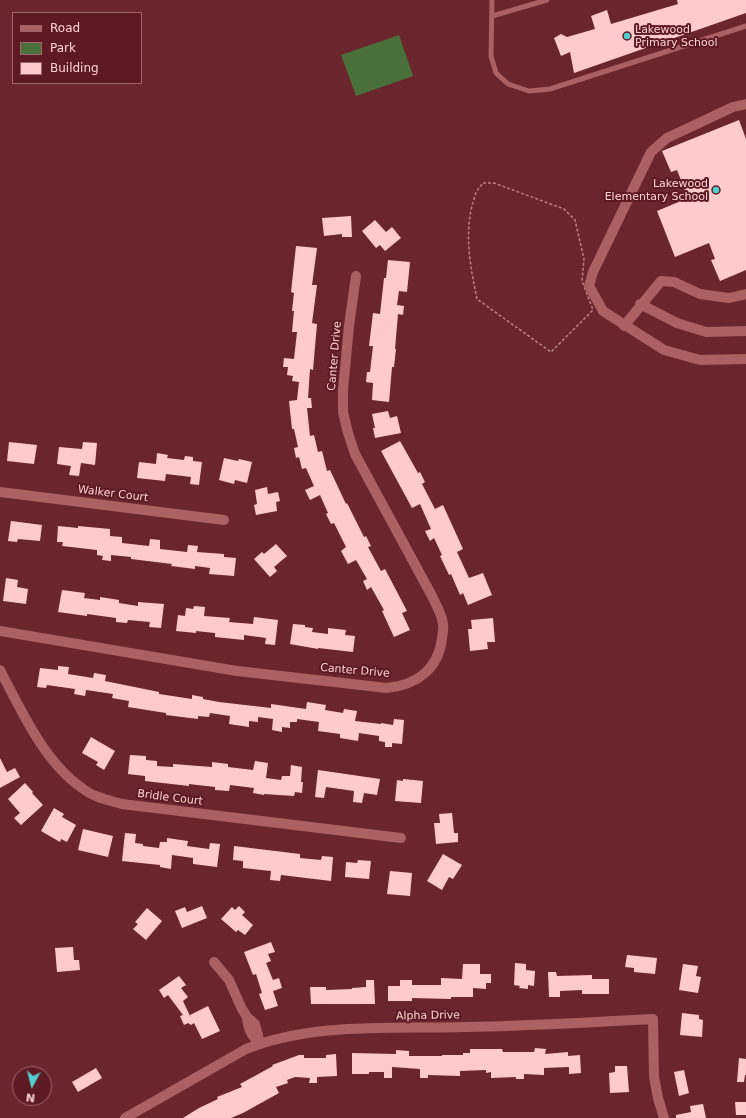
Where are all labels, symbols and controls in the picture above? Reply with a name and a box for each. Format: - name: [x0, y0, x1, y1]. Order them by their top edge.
- legend: [12, 12, 142, 84]
- text: Road: [50, 21, 80, 35]
- place label: Lakewood Primary School: [635, 23, 718, 49]
- marker: Lakewood Primary School: [622, 31, 632, 41]
- text: Park: [50, 41, 76, 55]
- text: Building: [50, 61, 99, 75]
- place label: Lakewood Elementary School: [605, 177, 708, 203]
- marker: Lakewood Elementary School: [711, 185, 721, 195]
- street label: Canter Drive: [325, 321, 345, 391]
- street label: Walker Court: [77, 483, 149, 505]
- street label: Canter Drive: [320, 661, 390, 681]
- street label: Bridle Court: [137, 787, 203, 809]
- street label: Alpha Drive: [396, 1009, 460, 1023]
- north arrow: [12, 1066, 52, 1106]
- text: N: [25, 1090, 36, 1104]

